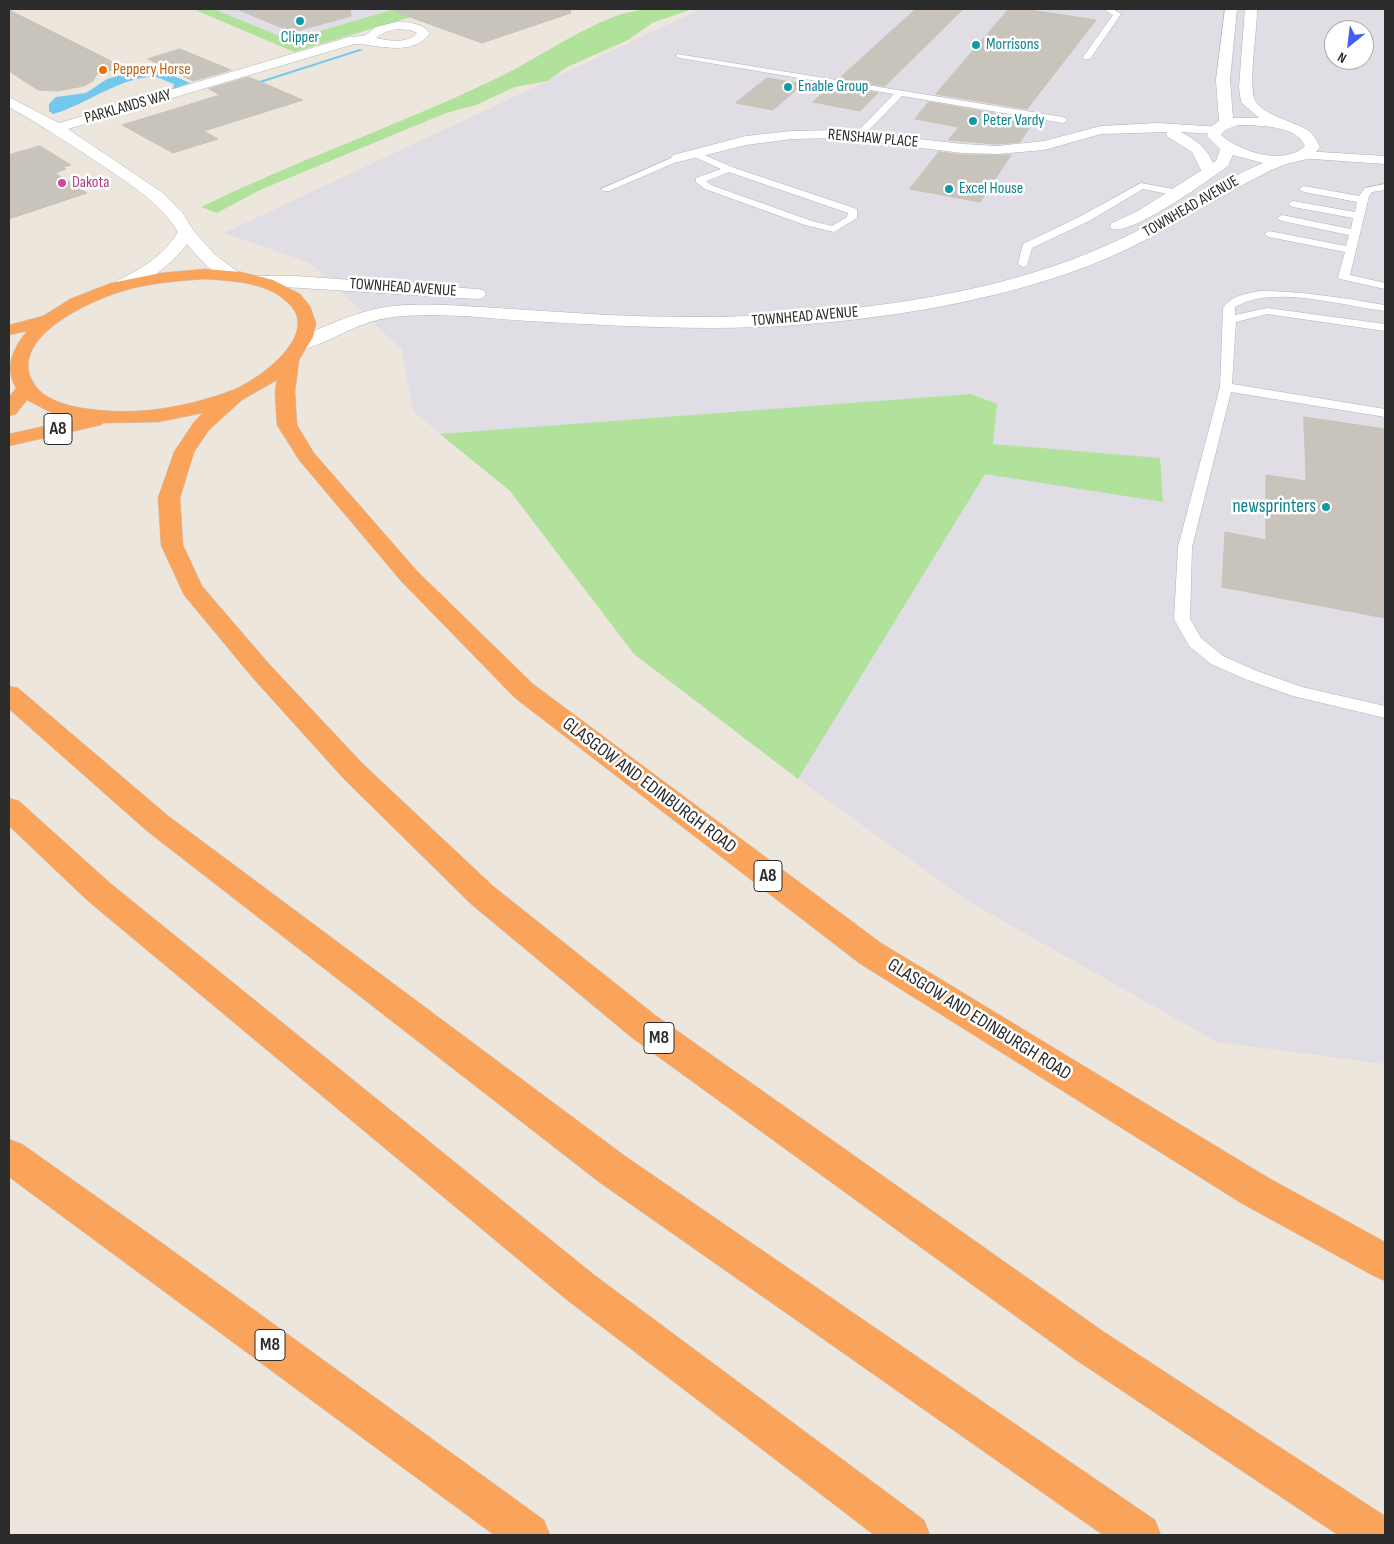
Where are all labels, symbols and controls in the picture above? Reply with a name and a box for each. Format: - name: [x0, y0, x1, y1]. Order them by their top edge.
- marker: Clipper: [294, 15, 306, 27]
- north arrow: [1324, 20, 1374, 70]
- place label: Clipper: [281, 28, 319, 48]
- place label: Morrisons: [986, 35, 1039, 55]
- marker: Morrisons: [970, 39, 982, 51]
- text: N: [1335, 48, 1349, 67]
- place label: Peppery Horse: [113, 60, 191, 80]
- marker: Peppery Horse: [97, 64, 109, 76]
- place label: Enable Group: [798, 77, 868, 97]
- marker: Enable Group: [782, 81, 794, 93]
- street label: PARKLANDS WAY: [83, 86, 173, 128]
- place label: Peter Vardy: [983, 111, 1045, 131]
- marker: Peter Vardy: [967, 115, 979, 127]
- street label: RENSHAW PLACE: [827, 125, 919, 153]
- street label: TOWNHEAD AVENUE: [1140, 172, 1242, 242]
- place label: Dakota: [72, 173, 109, 193]
- marker: Dakota: [56, 177, 68, 189]
- place label: Excel House: [959, 179, 1023, 199]
- marker: Excel House: [943, 183, 955, 195]
- street label: TOWNHEAD AVENUE: [349, 275, 457, 301]
- street label: TOWNHEAD AVENUE: [751, 303, 859, 331]
- road number: A8: [44, 414, 72, 444]
- place label: newsprinters: [1232, 496, 1316, 518]
- marker: newsprinters: [1320, 501, 1332, 513]
- street label: GLASGOW AND EDINBURGH ROAD: [557, 713, 741, 859]
- road number: A8: [754, 860, 782, 891]
- street label: GLASGOW AND EDINBURGH ROAD: [883, 954, 1075, 1086]
- road number: M8: [644, 1022, 674, 1054]
- road number: M8: [255, 1330, 285, 1360]

